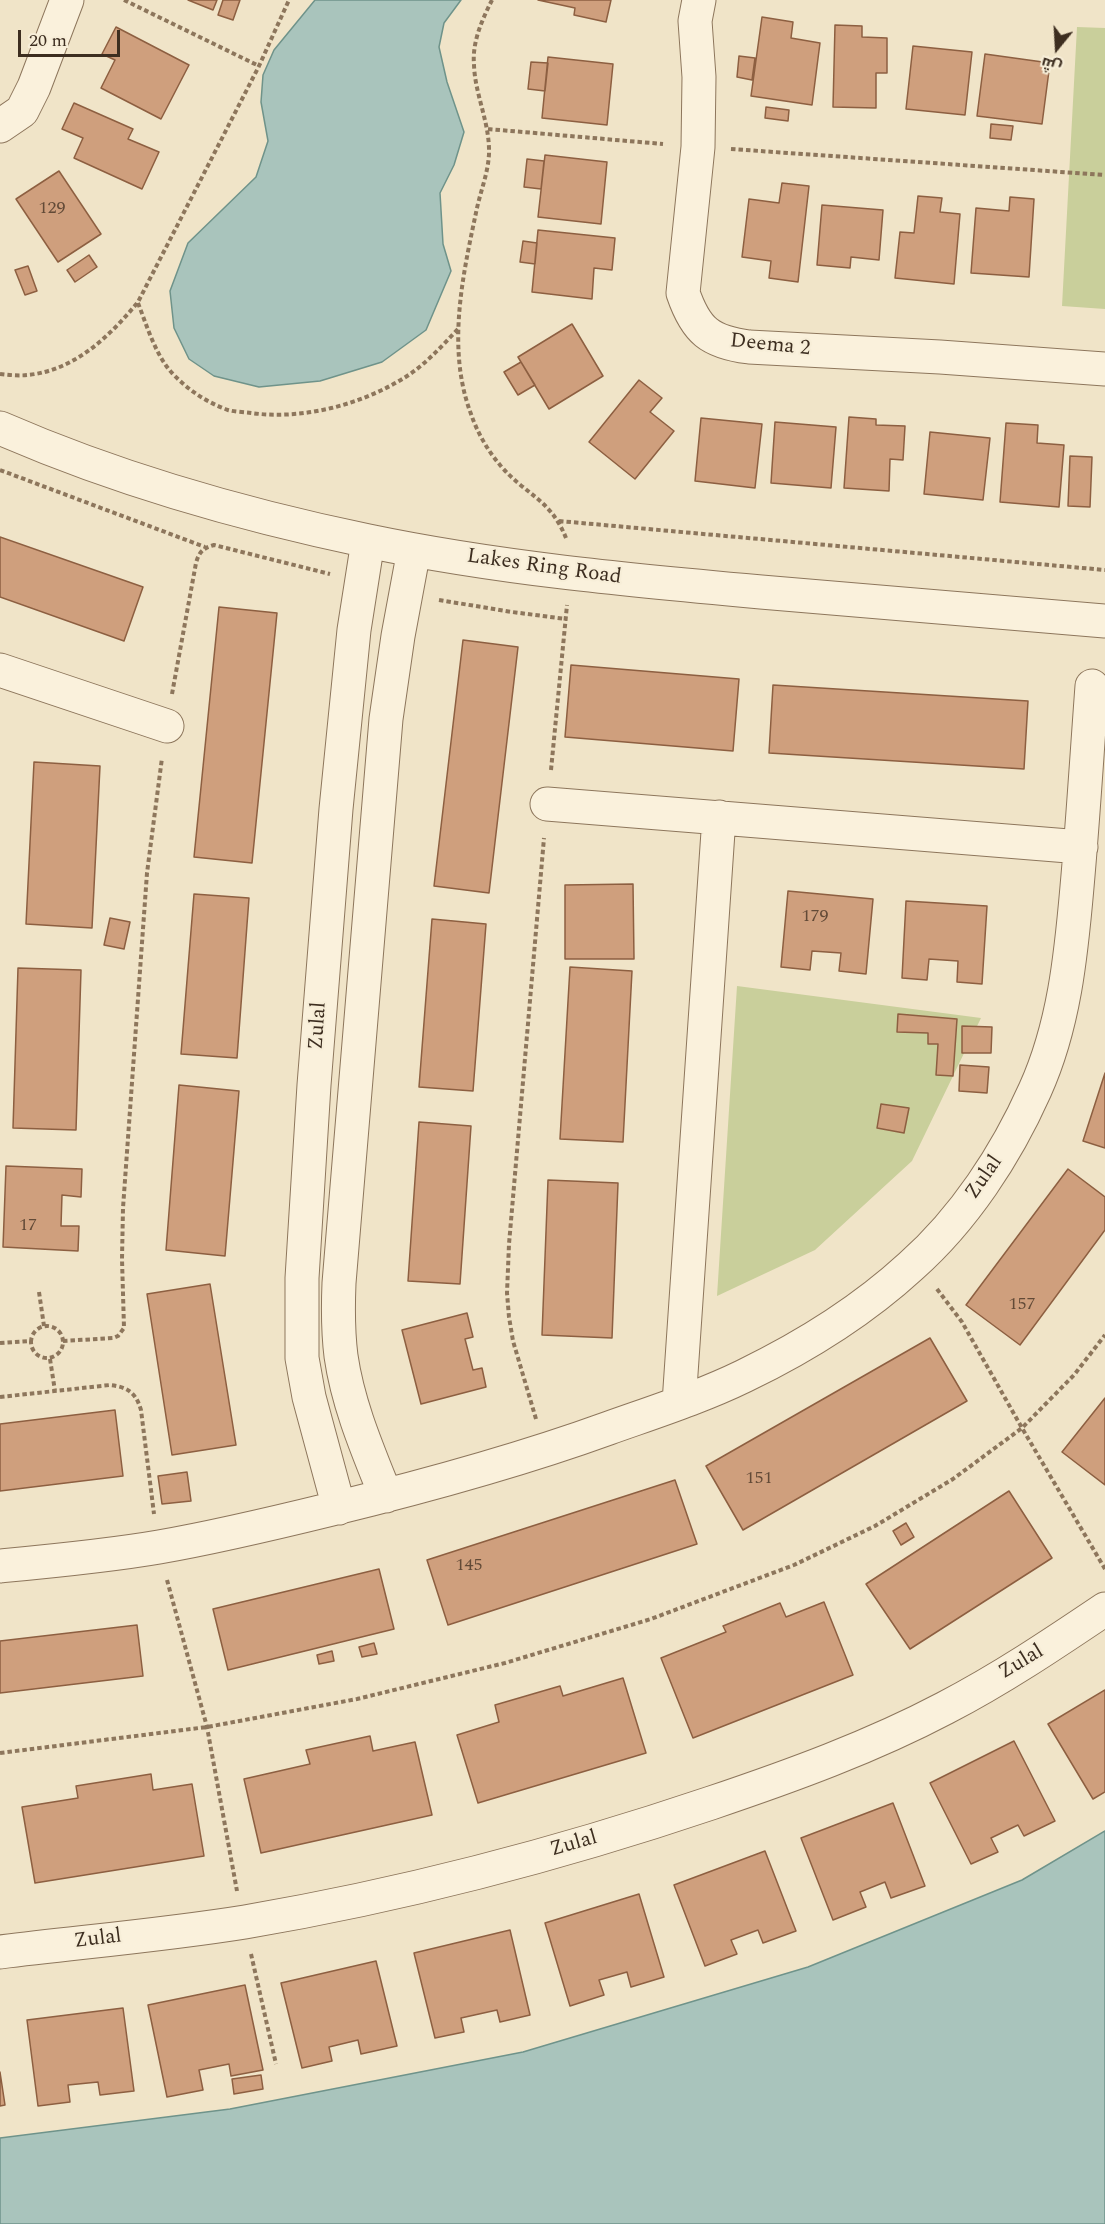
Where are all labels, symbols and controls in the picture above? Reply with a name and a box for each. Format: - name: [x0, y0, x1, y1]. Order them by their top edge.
- scale bar: [21, 18, 123, 56]
- north arrow: [1027, 18, 1087, 78]
- text: 20 m: [29, 27, 67, 54]
- text: ش: [1038, 51, 1065, 80]
- house number: 129: [39, 198, 65, 220]
- street label: Deema 2: [729, 329, 811, 363]
- street label: Lakes Ring Road: [465, 545, 623, 591]
- house number: 179: [802, 906, 828, 928]
- street label: Zulal: [305, 1001, 333, 1051]
- street label: Zulal: [961, 1151, 1009, 1205]
- house number: 17: [19, 1215, 37, 1237]
- house number: 157: [1009, 1294, 1035, 1316]
- house number: 151: [746, 1468, 772, 1490]
- house number: 145: [456, 1555, 482, 1577]
- street label: Zulal: [995, 1640, 1049, 1686]
- street label: Zulal: [548, 1826, 600, 1864]
- street label: Zulal: [73, 1925, 123, 1955]

